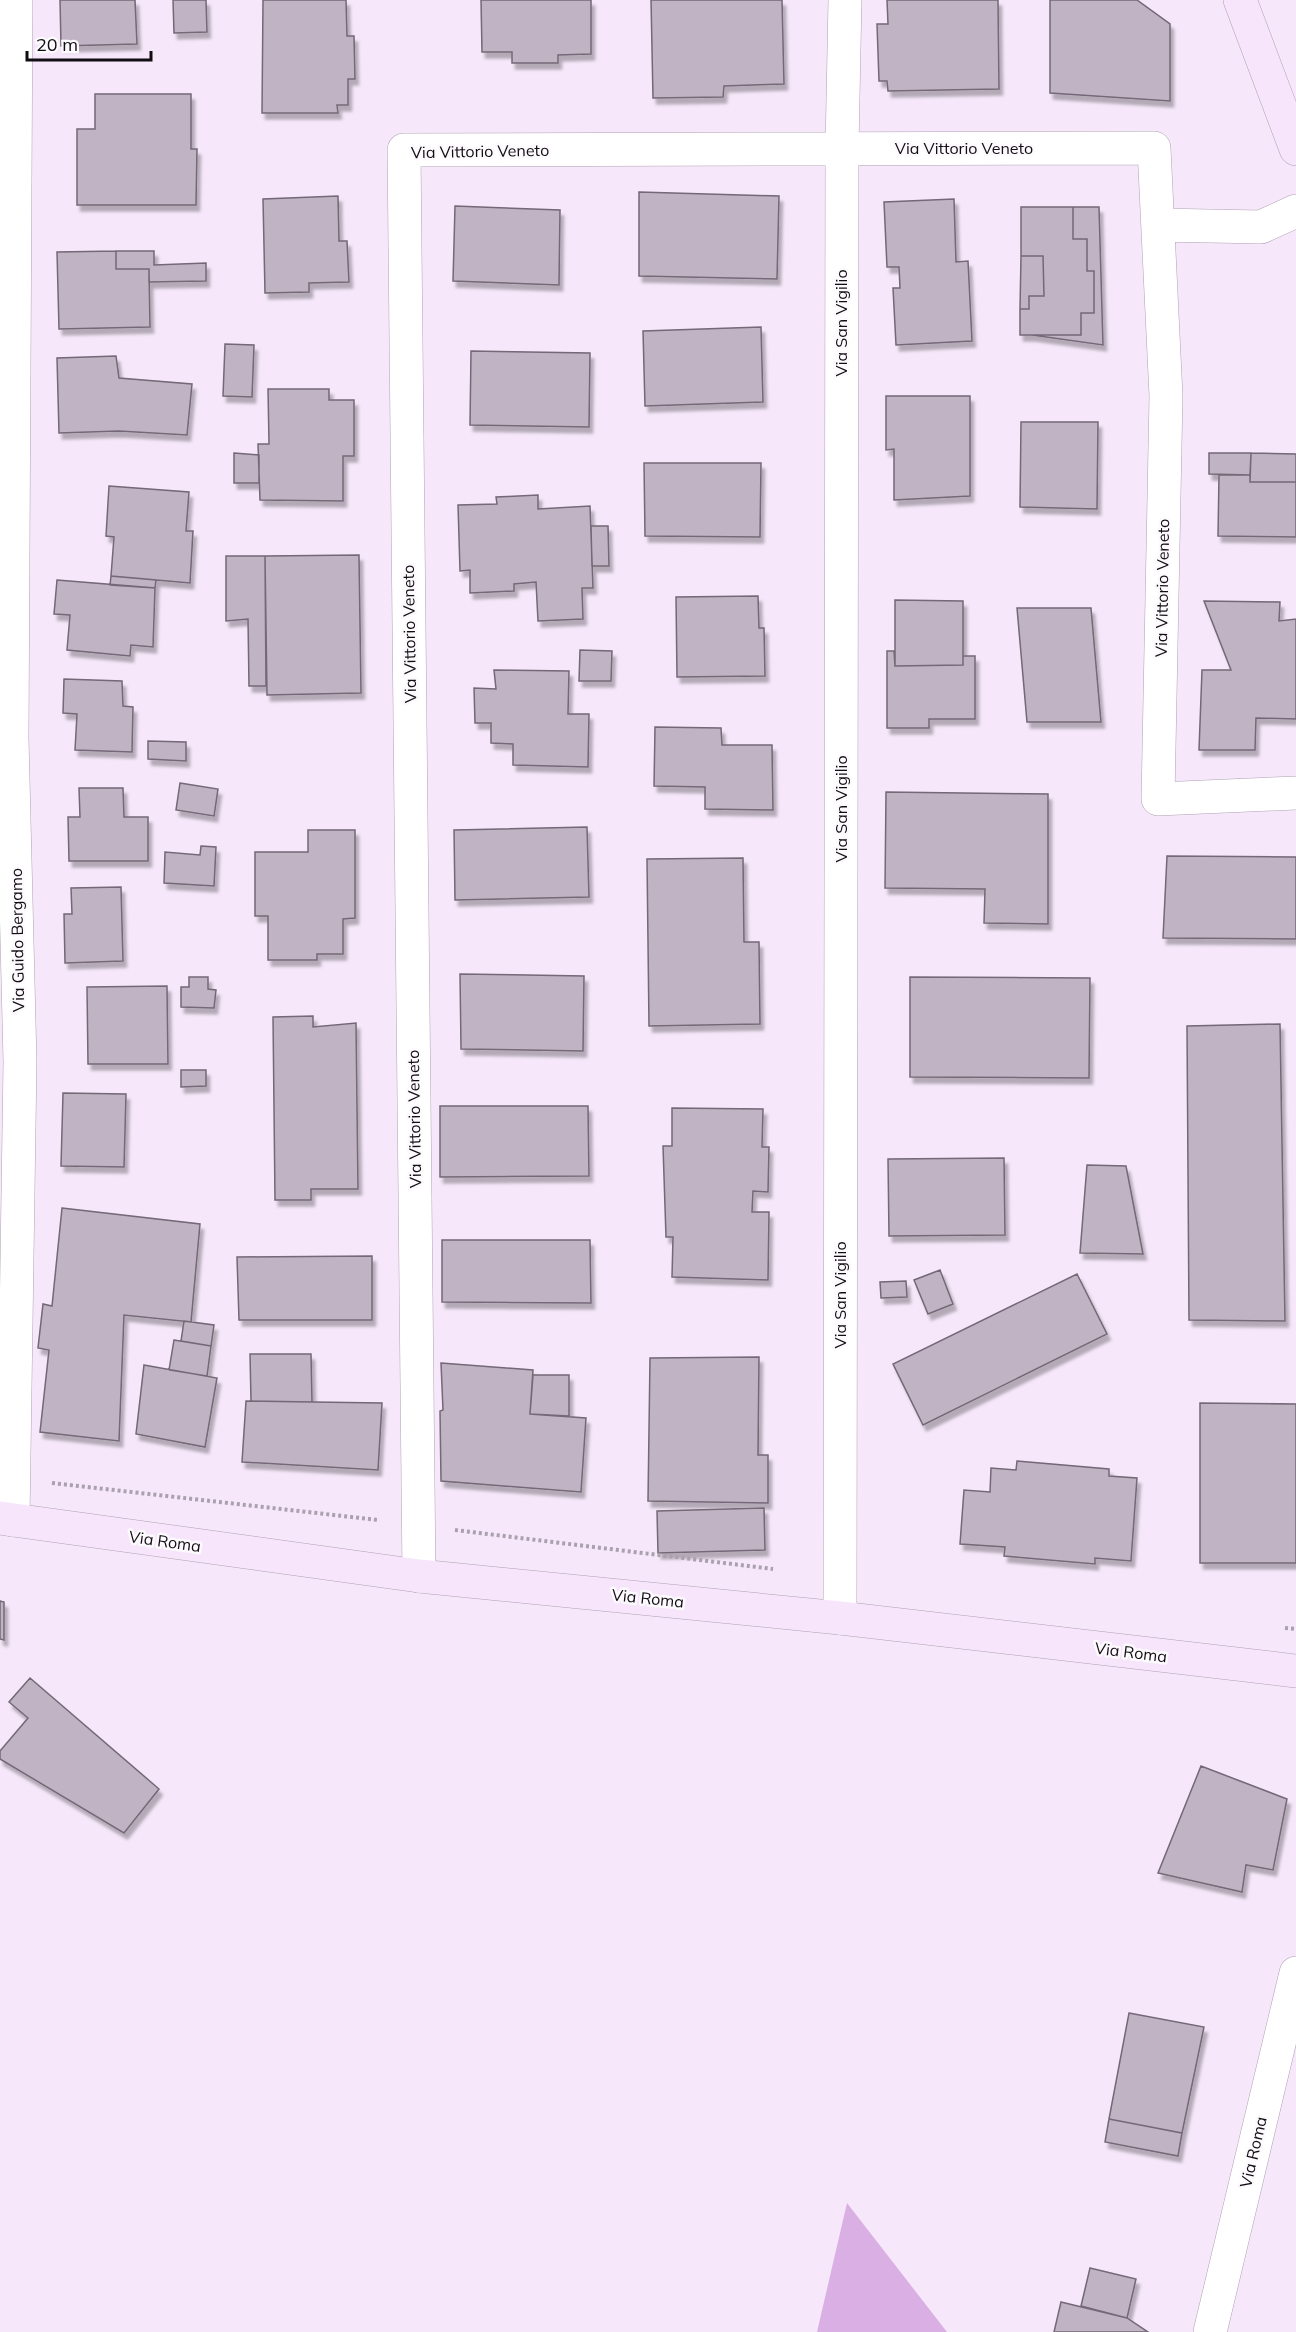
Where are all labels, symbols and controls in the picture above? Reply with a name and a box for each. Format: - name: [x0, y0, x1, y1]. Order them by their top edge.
- scale bar: [27, 24, 152, 62]
- text: 20 m: [36, 33, 78, 56]
- street label: Via Vittorio Veneto: [895, 138, 1033, 158]
- street label: Via Vittorio Veneto: [411, 140, 549, 162]
- street label: Via San Vigilio: [831, 269, 851, 377]
- street label: Via Vittorio Veneto: [1151, 519, 1173, 657]
- street label: Via Vittorio Veneto: [398, 565, 420, 703]
- street label: Via San Vigilio: [831, 755, 851, 863]
- street label: Via Guido Bergamo: [6, 868, 28, 1012]
- street label: Via Vittorio Veneto: [403, 1050, 425, 1188]
- street label: Via San Vigilio: [830, 1241, 850, 1349]
- street label: Via Roma: [128, 1526, 202, 1556]
- street label: Via Roma: [611, 1584, 685, 1612]
- street label: Via Roma: [1094, 1638, 1168, 1666]
- street label: Via Roma: [1235, 2114, 1271, 2190]

